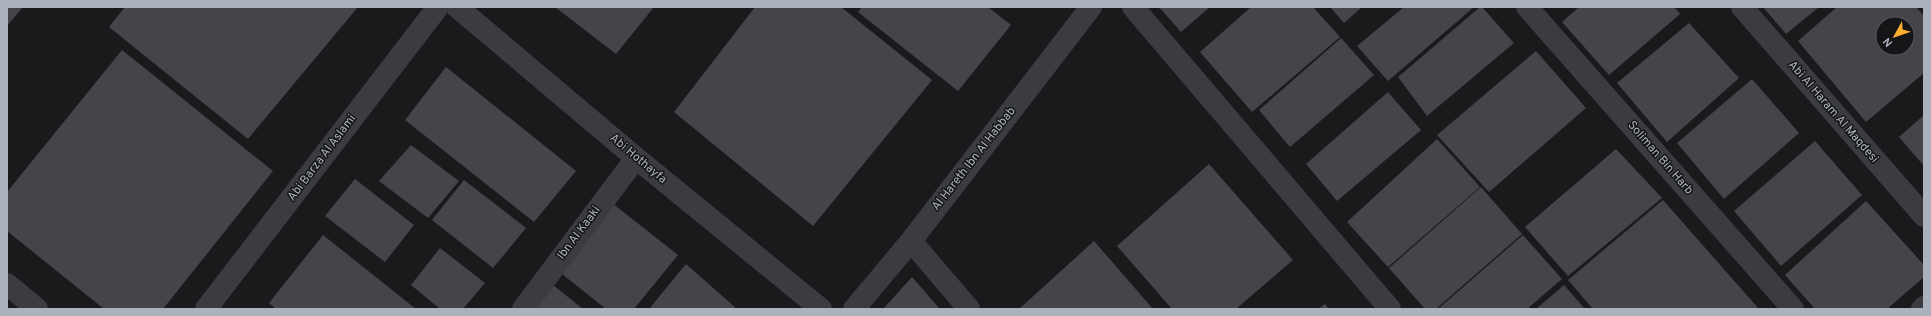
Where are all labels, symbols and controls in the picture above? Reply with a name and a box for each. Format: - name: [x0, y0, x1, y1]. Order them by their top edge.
- north arrow: [1875, 16, 1915, 56]
- text: N: [1880, 34, 1896, 49]
- street label: Abi Al Haram Al Maqdesi: [1784, 57, 1882, 167]
- street label: Al Hareth Ibn Al Habbab: [928, 104, 1020, 214]
- street label: Abi Barza Al Aslami: [284, 111, 360, 205]
- street label: Soliman Bin Harb: [1624, 118, 1697, 198]
- street label: Abi Hothayfa: [606, 130, 670, 188]
- street label: Ibn Al Kaaki: [554, 203, 604, 263]

